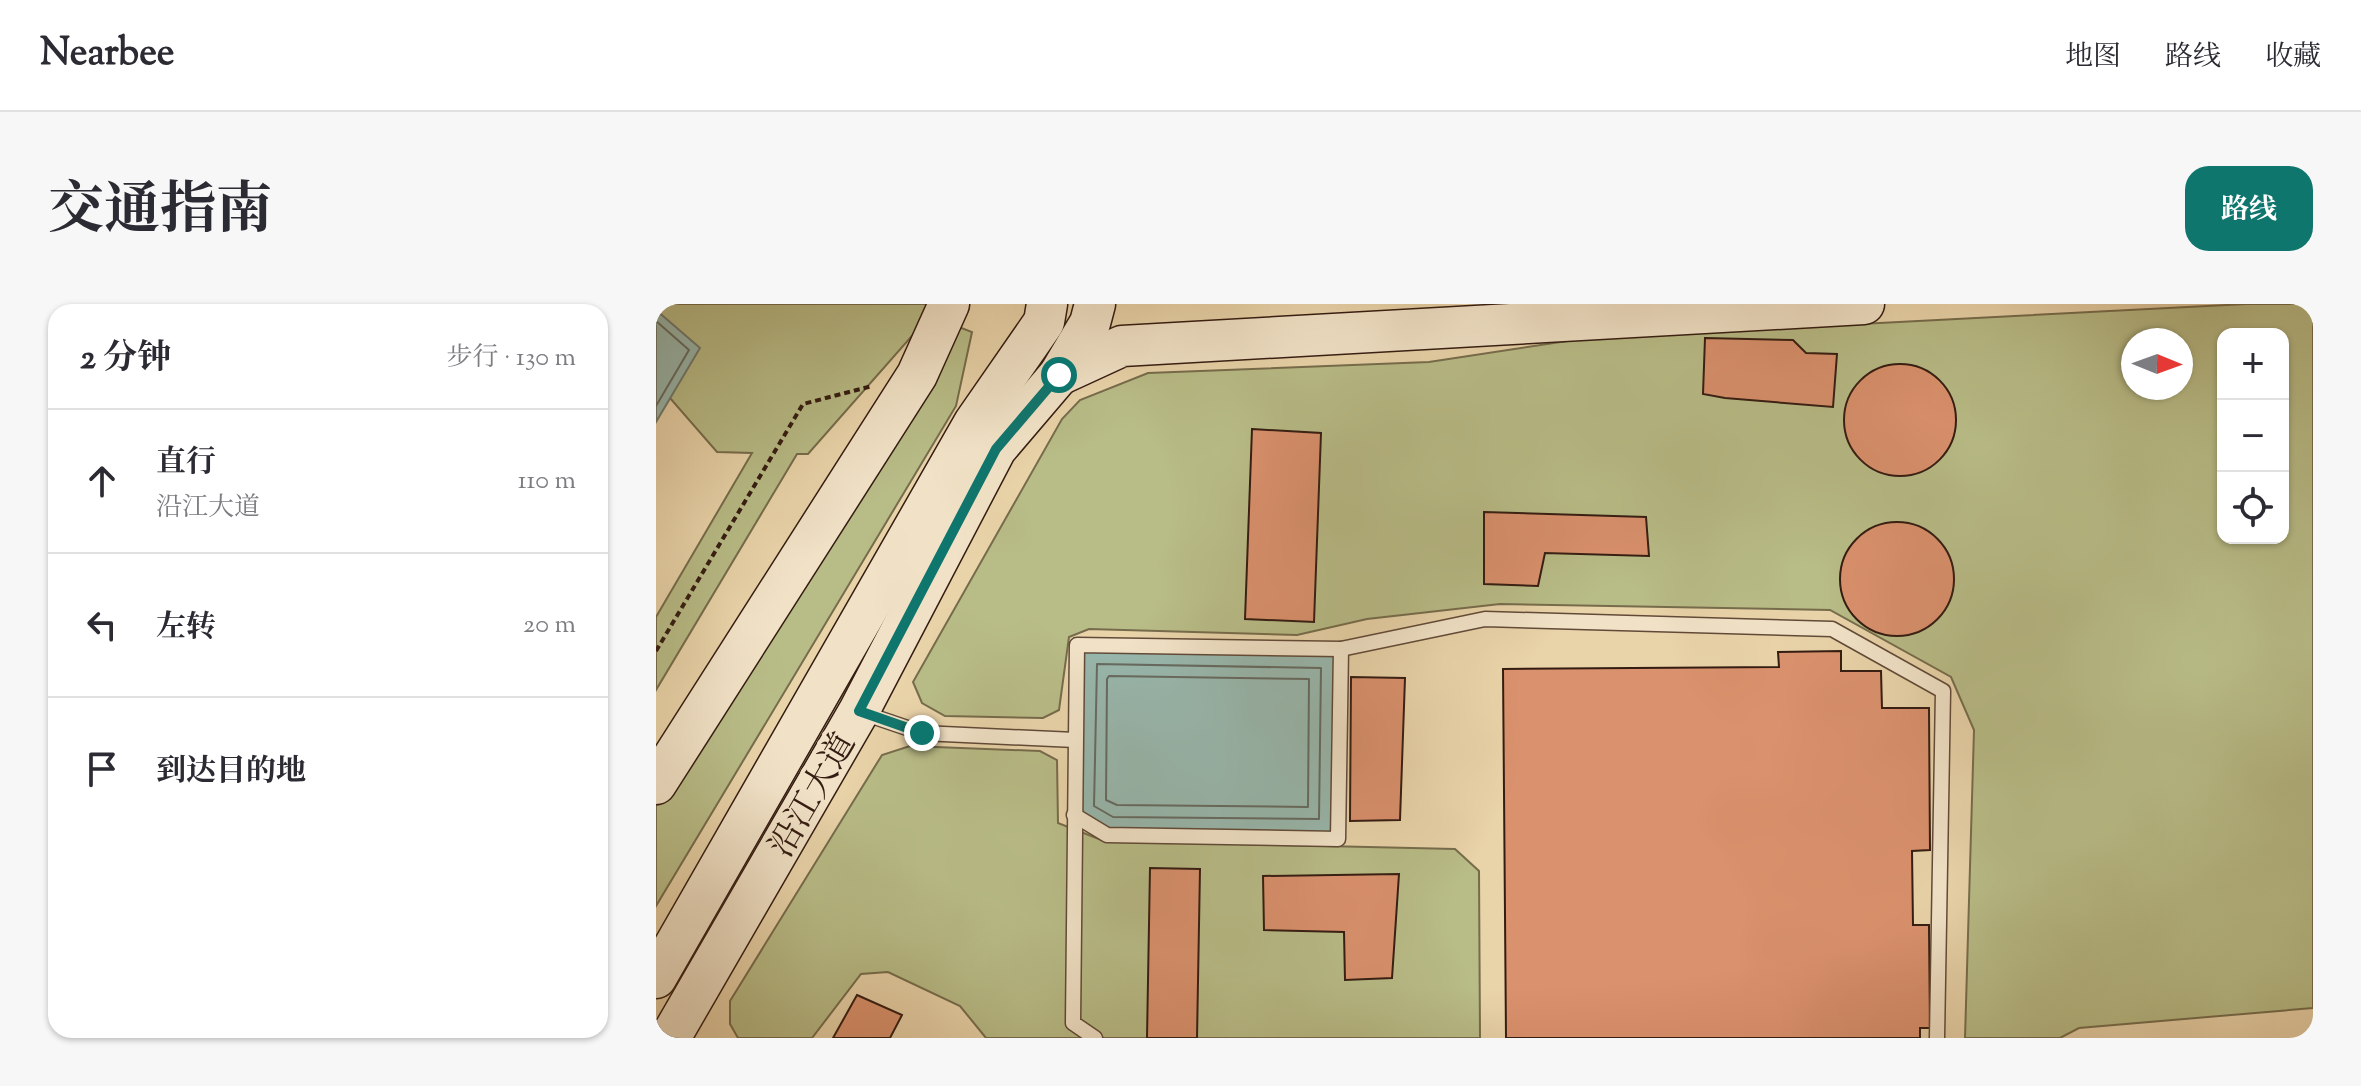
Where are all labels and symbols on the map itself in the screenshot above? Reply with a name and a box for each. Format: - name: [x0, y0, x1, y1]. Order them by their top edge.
- north arrow: [2121, 328, 2193, 400]
- route start: [1041, 357, 1077, 393]
- route end: [904, 715, 940, 751]
- street label: 沿江大道: [759, 725, 869, 867]

